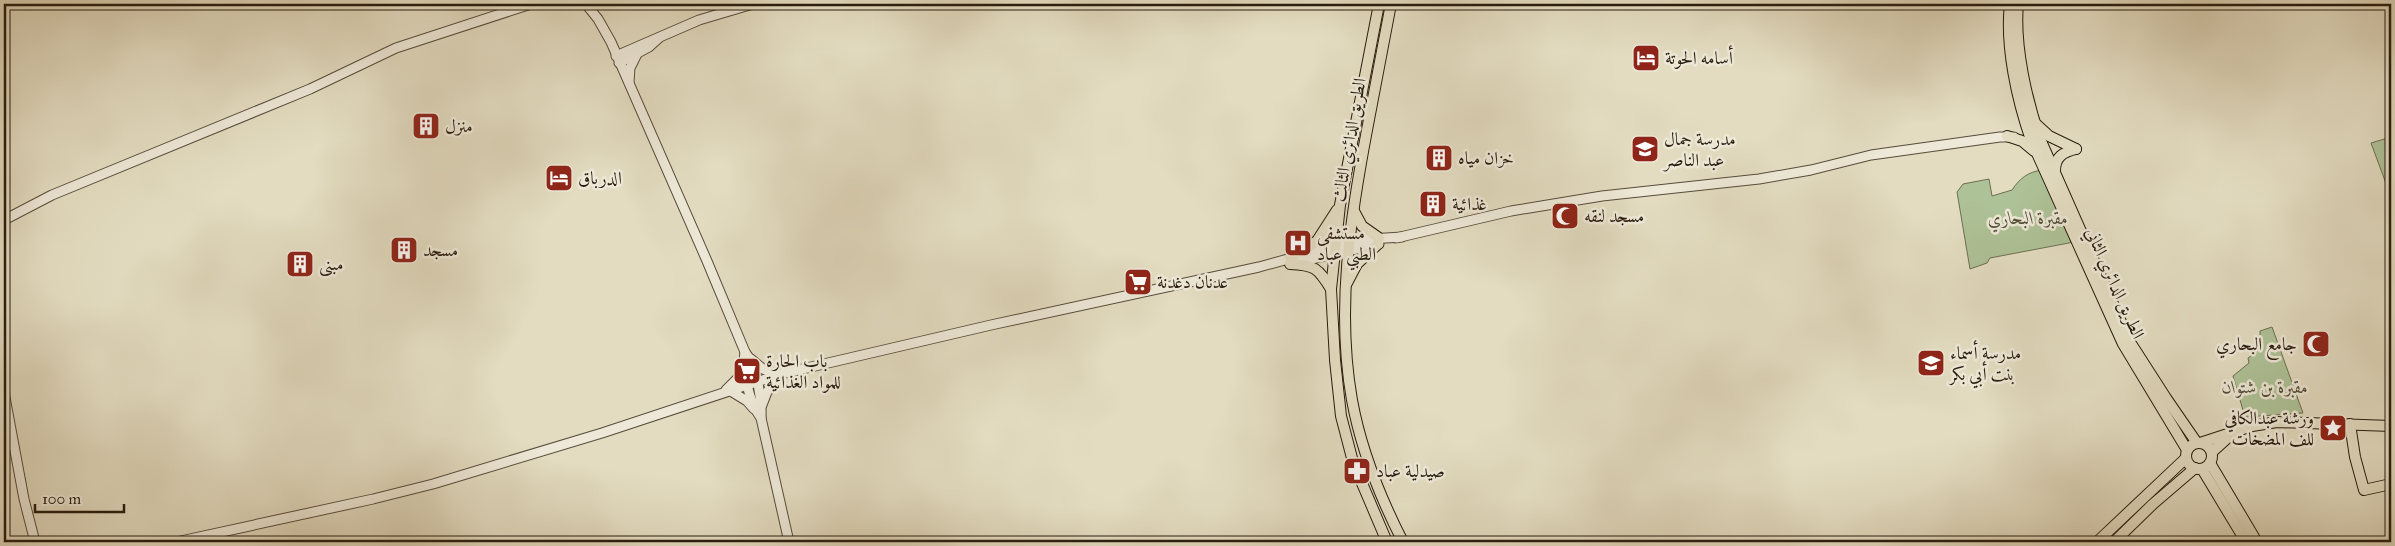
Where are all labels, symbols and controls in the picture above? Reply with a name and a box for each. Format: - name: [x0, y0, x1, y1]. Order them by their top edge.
- hotel icon: أسامه الحوتة: [1631, 43, 1661, 73]
- place label: أسامه الحوتة: [1665, 45, 1734, 69]
- street label: الطريق الدائري الثالث: [1327, 76, 1375, 204]
- building icon: منزل: [411, 111, 441, 141]
- place label: منزل: [445, 115, 473, 137]
- place label: مدرسة جمال عبد الناصر: [1662, 128, 1736, 172]
- school or university icon: مدرسة جمال عبد الناصر: [1630, 134, 1660, 164]
- building icon: خزان مياه: [1424, 143, 1454, 173]
- place label: خزان مياه: [1458, 147, 1514, 169]
- hotel icon: الدرباق: [544, 163, 574, 193]
- place label: الدرباق: [578, 167, 622, 189]
- building icon: غذائية: [1418, 189, 1448, 219]
- place label: غذائية: [1452, 193, 1487, 215]
- mosque icon: مسجد لنقه: [1550, 201, 1580, 231]
- place label: مسجد لنقه: [1584, 205, 1644, 227]
- park label: مقبرة البحاري: [1988, 207, 2068, 233]
- place label: مستشفى الطبي عباد: [1317, 222, 1376, 271]
- street label: الطريق الدائري الثاني: [2077, 224, 2149, 344]
- hospital icon: مستشفى الطبي عباد: [1283, 228, 1313, 258]
- building icon: مسجد: [389, 235, 419, 265]
- place label: مسجد: [423, 239, 458, 261]
- building icon: مبنى: [285, 249, 315, 279]
- place label: مبنى: [319, 253, 344, 277]
- supermarket icon: عدنان دغدنة: [1123, 267, 1153, 297]
- place label: عدنان دغدنة: [1157, 271, 1228, 293]
- mosque icon: جامع البحاري: [2301, 329, 2331, 359]
- place label: جامع البحاري: [2216, 333, 2297, 360]
- place label: مدرسة أسماء بنت أبي بكر: [1948, 340, 2021, 389]
- school or university icon: مدرسة أسماء بنت أبي بكر: [1916, 348, 1946, 378]
- place label: باب الحارة للمواد الغذائية: [766, 350, 841, 393]
- supermarket icon: باب الحارة للمواد الغذائية: [732, 356, 762, 386]
- park label: مقبرة بن شتوان: [2222, 376, 2308, 398]
- place label: ورشة عبدالكافي للف المضخات: [2224, 407, 2314, 450]
- place icon: ورشة عبدالكافي للف المضخات: [2318, 413, 2348, 443]
- pharmacy icon: صيدلية عباد: [1342, 456, 1372, 486]
- place label: صيدلية عباد: [1376, 460, 1445, 482]
- scale bar: [35, 481, 124, 513]
- text: 100 m: [42, 490, 82, 508]

